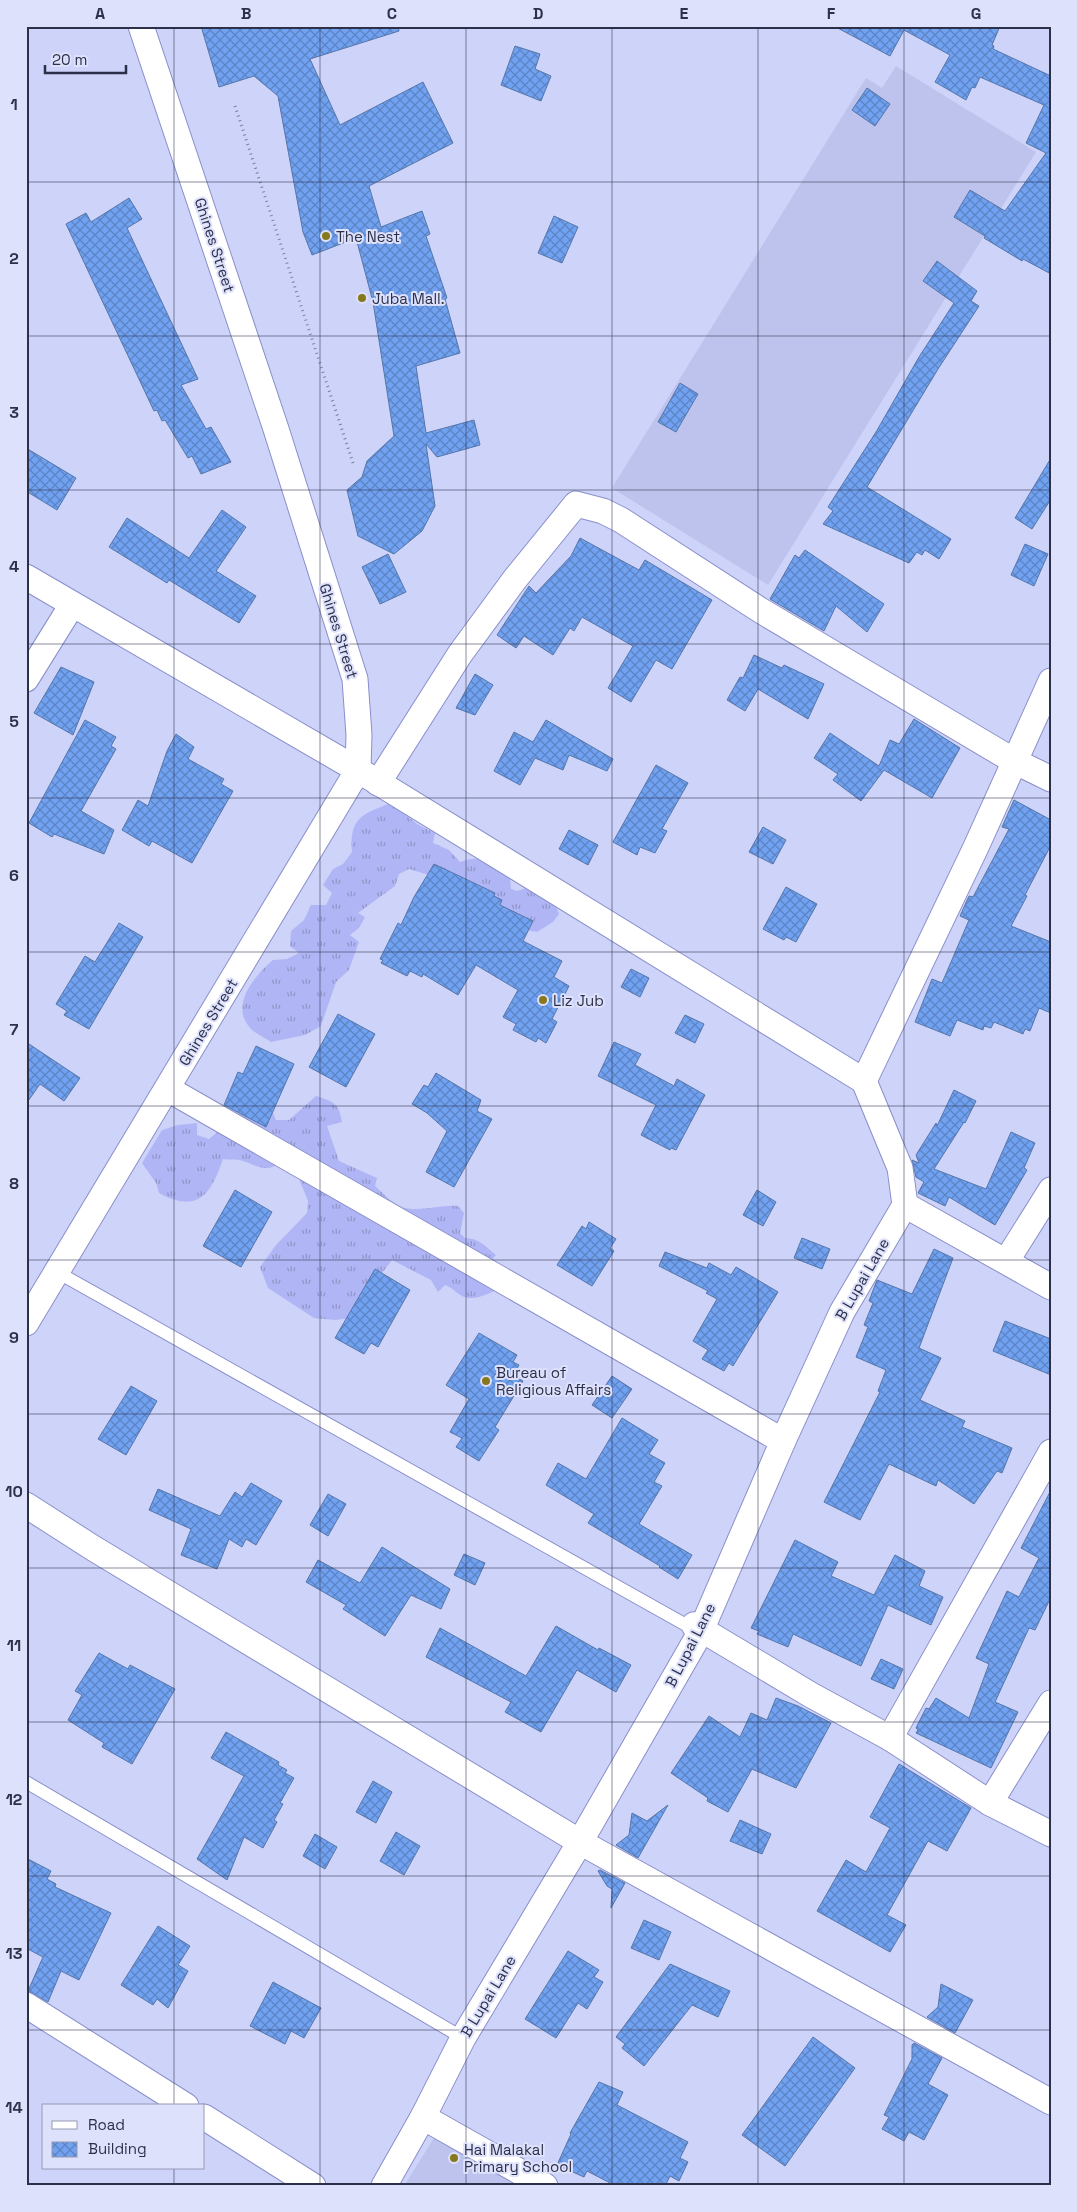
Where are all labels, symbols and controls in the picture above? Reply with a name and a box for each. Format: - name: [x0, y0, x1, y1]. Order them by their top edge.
- text: A: [95, 3, 105, 24]
- text: B: [241, 3, 251, 24]
- text: C: [387, 3, 397, 24]
- text: D: [533, 3, 543, 24]
- text: E: [680, 3, 689, 24]
- text: F: [827, 3, 836, 24]
- text: G: [971, 3, 981, 24]
- scale bar: [45, 42, 126, 74]
- text: 20 m: [52, 50, 87, 69]
- text: 1: [10, 94, 18, 115]
- street label: Ghines Street: [191, 195, 239, 295]
- place label: The Nest: [336, 227, 400, 246]
- marker: The Nest: [320, 230, 332, 242]
- text: 2: [9, 248, 19, 269]
- place label: Juba Mall.: [372, 289, 445, 308]
- marker: Juba Mall.: [356, 292, 368, 304]
- text: 3: [9, 402, 19, 423]
- text: 4: [9, 556, 19, 577]
- street label: Ghines Street: [316, 581, 363, 681]
- text: 5: [9, 711, 19, 732]
- text: 6: [9, 865, 19, 886]
- street label: Ghines Street: [175, 975, 242, 1069]
- place label: Liz Jub: [553, 991, 604, 1010]
- marker: Liz Jub: [537, 994, 549, 1006]
- text: 7: [10, 1019, 19, 1040]
- text: 8: [9, 1173, 19, 1194]
- street label: B Lupai Lane: [831, 1234, 893, 1323]
- text: 9: [9, 1327, 19, 1348]
- place label: Bureau of Religious Affairs: [496, 1363, 611, 1399]
- marker: Bureau of Religious Affairs: [480, 1375, 492, 1387]
- text: 10: [5, 1481, 23, 1502]
- street label: B Lupai Lane: [661, 1600, 719, 1690]
- text: 11: [7, 1635, 21, 1656]
- text: 12: [6, 1789, 22, 1810]
- text: 13: [6, 1943, 23, 1964]
- street label: B Lupai Lane: [456, 1952, 520, 2040]
- text: 14: [5, 2097, 23, 2118]
- legend: [42, 2104, 205, 2170]
- text: Road: [88, 2115, 125, 2134]
- text: Building: [88, 2139, 147, 2158]
- place label: Hai Malakal Primary School: [464, 2140, 572, 2176]
- marker: Hai Malakal Primary School: [448, 2152, 460, 2164]

